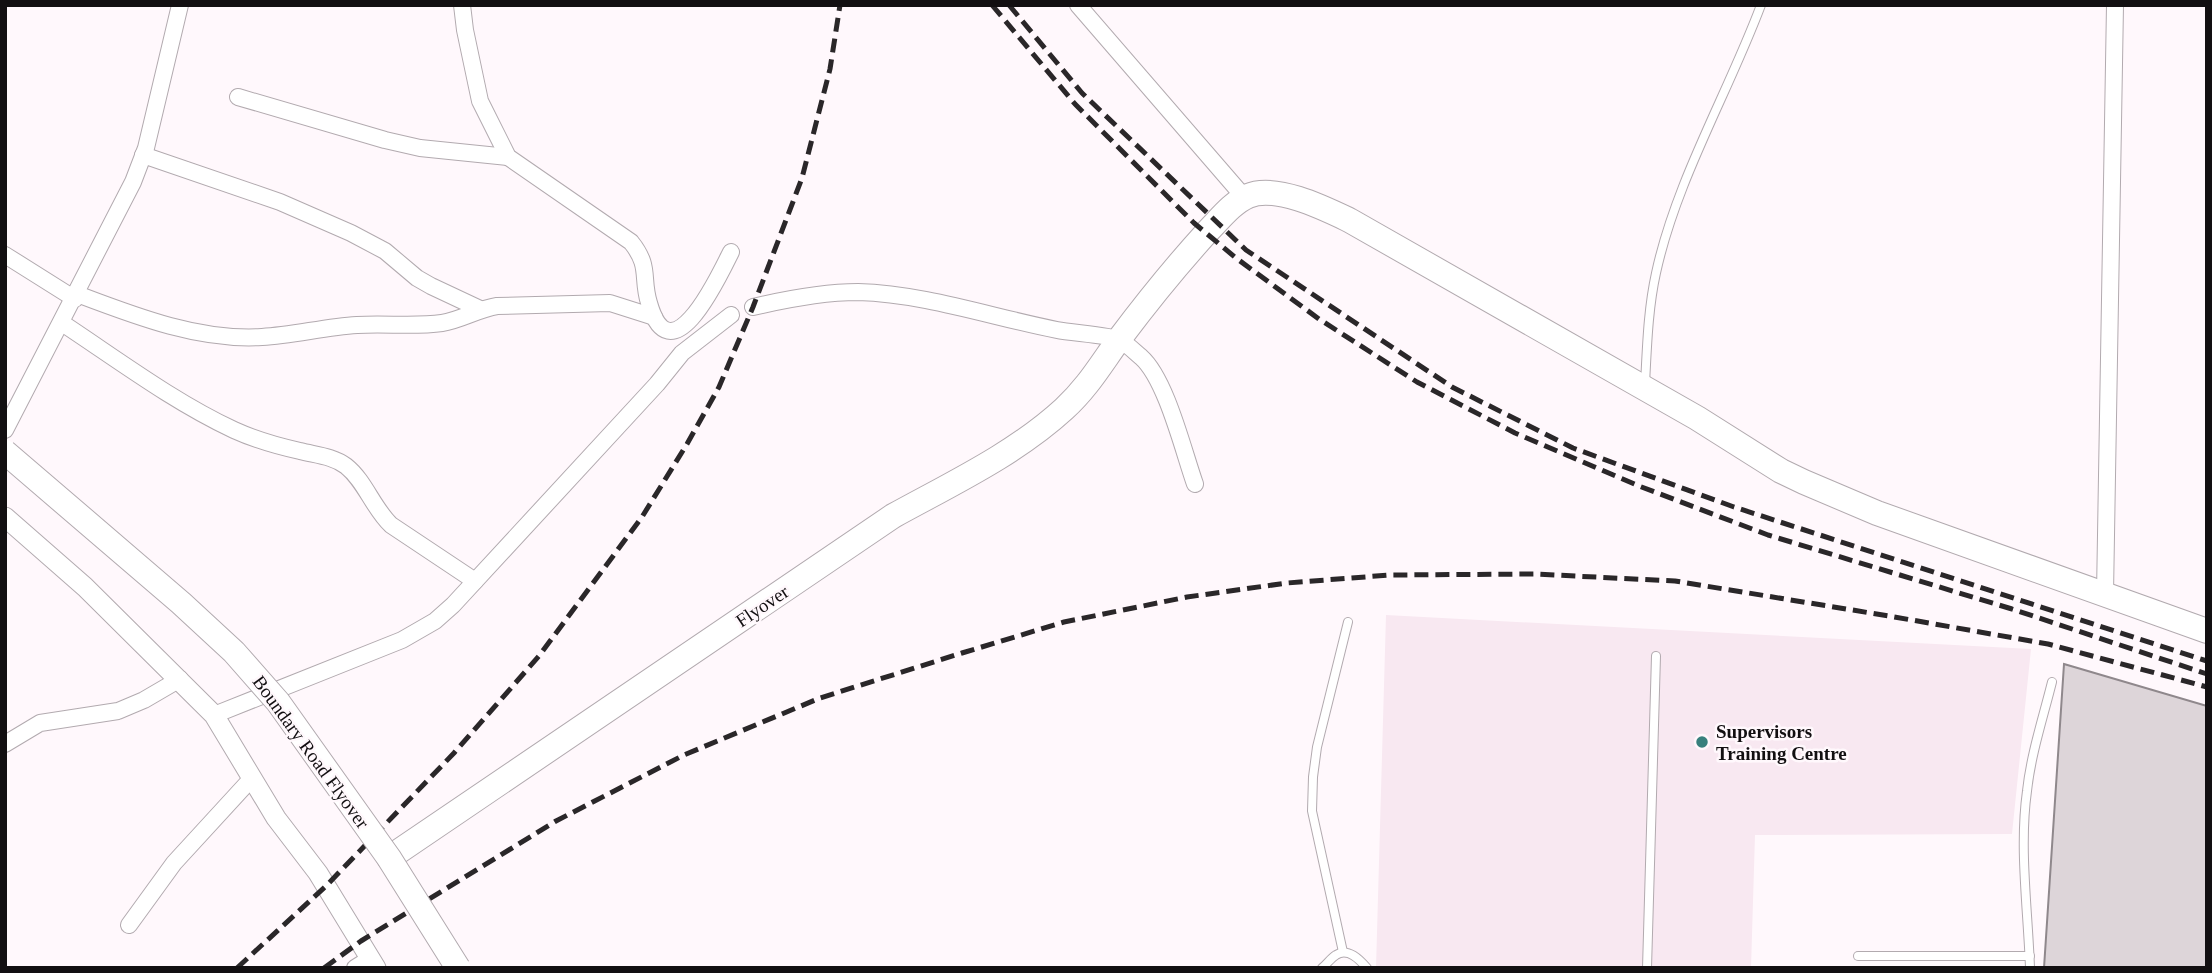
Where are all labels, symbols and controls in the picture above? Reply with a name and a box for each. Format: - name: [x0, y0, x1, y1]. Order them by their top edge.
- street label: Flyover: [732, 580, 793, 631]
- street label: Boundary Road Flyover: [249, 672, 374, 833]
- place label: Supervisors Training Centre: [1716, 721, 1847, 764]
- marker: Supervisors Training Centre: [1694, 734, 1710, 750]

